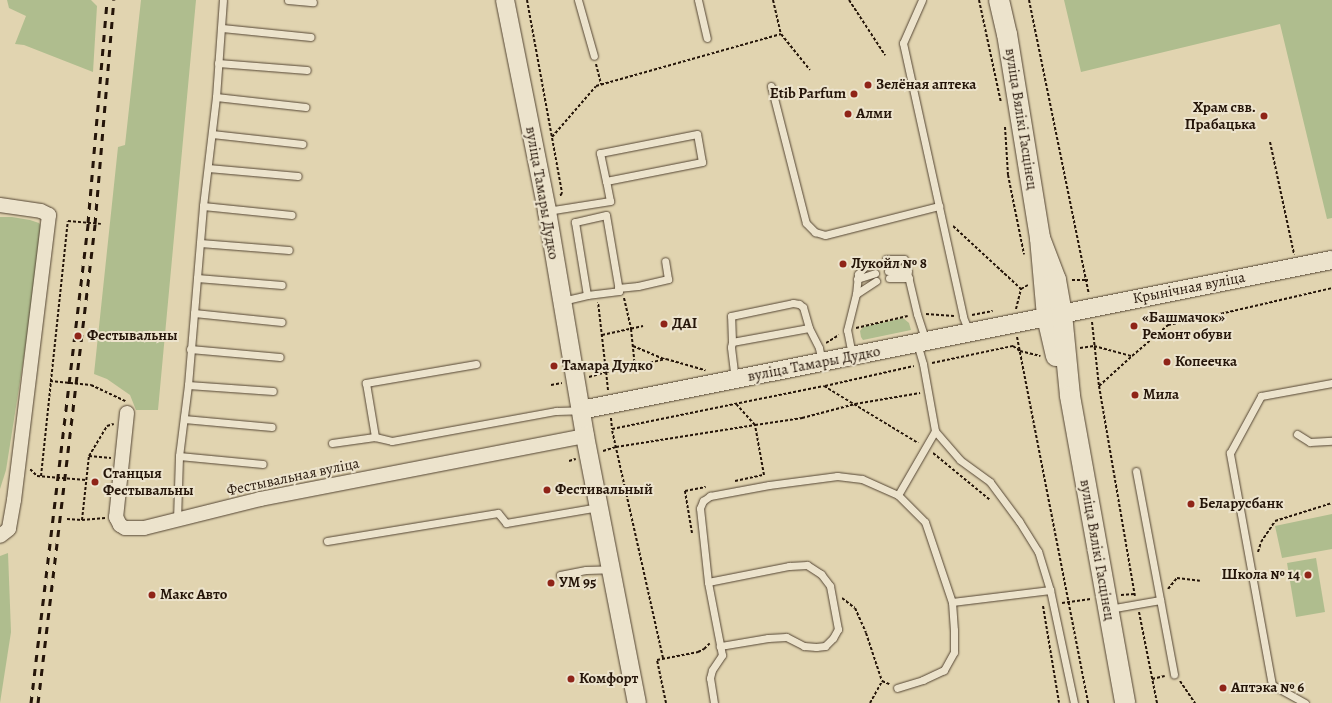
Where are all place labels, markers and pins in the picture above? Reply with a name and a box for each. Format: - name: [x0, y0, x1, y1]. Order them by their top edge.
- place label: Зелёная аптека: [876, 76, 976, 94]
- marker: Зелёная аптека: [863, 80, 873, 90]
- place label: Etib Parfum: [770, 85, 846, 103]
- marker: Etib Parfum: [849, 89, 859, 99]
- place label: Храм свв. Прабацька: [1185, 98, 1256, 133]
- place label: Алми: [856, 105, 892, 123]
- marker: Алми: [843, 109, 853, 119]
- marker: Храм свв. Прабацька: [1259, 111, 1269, 121]
- place label: Лукойл № 8: [851, 255, 927, 273]
- marker: Лукойл № 8: [838, 259, 848, 269]
- place label: «Башмачок» Ремонт обуви: [1142, 308, 1232, 343]
- place label: ДАІ: [672, 315, 697, 333]
- marker: ДАІ: [659, 319, 669, 329]
- marker: «Башмачок» Ремонт обуви: [1129, 321, 1139, 331]
- place label: Фестывальны: [87, 327, 178, 345]
- marker: Фестывальны: [72, 330, 84, 342]
- place label: Копеечка: [1175, 353, 1237, 371]
- place label: Тамара Дудко: [562, 357, 653, 375]
- marker: Копеечка: [1162, 357, 1172, 367]
- marker: Тамара Дудко: [549, 361, 559, 371]
- place label: Мила: [1143, 386, 1179, 404]
- marker: Мила: [1130, 390, 1140, 400]
- place label: Станцыя Фестывальны: [103, 464, 194, 499]
- marker: Станцыя Фестывальны: [90, 477, 100, 487]
- place label: Фестивальный: [555, 481, 653, 499]
- marker: Фестивальный: [542, 485, 552, 495]
- place label: Беларусбанк: [1199, 495, 1283, 513]
- marker: Беларусбанк: [1186, 499, 1196, 509]
- place label: Школа № 14: [1221, 566, 1300, 584]
- marker: Школа № 14: [1303, 570, 1313, 580]
- place label: УМ 95: [559, 574, 596, 592]
- marker: УМ 95: [546, 578, 556, 588]
- place label: Макс Авто: [160, 586, 227, 604]
- marker: Макс Авто: [147, 590, 157, 600]
- place label: Комфорт: [579, 670, 638, 688]
- marker: Комфорт: [566, 674, 576, 684]
- place label: Аптэка № 6: [1231, 679, 1304, 697]
- marker: Аптэка № 6: [1218, 683, 1228, 693]

